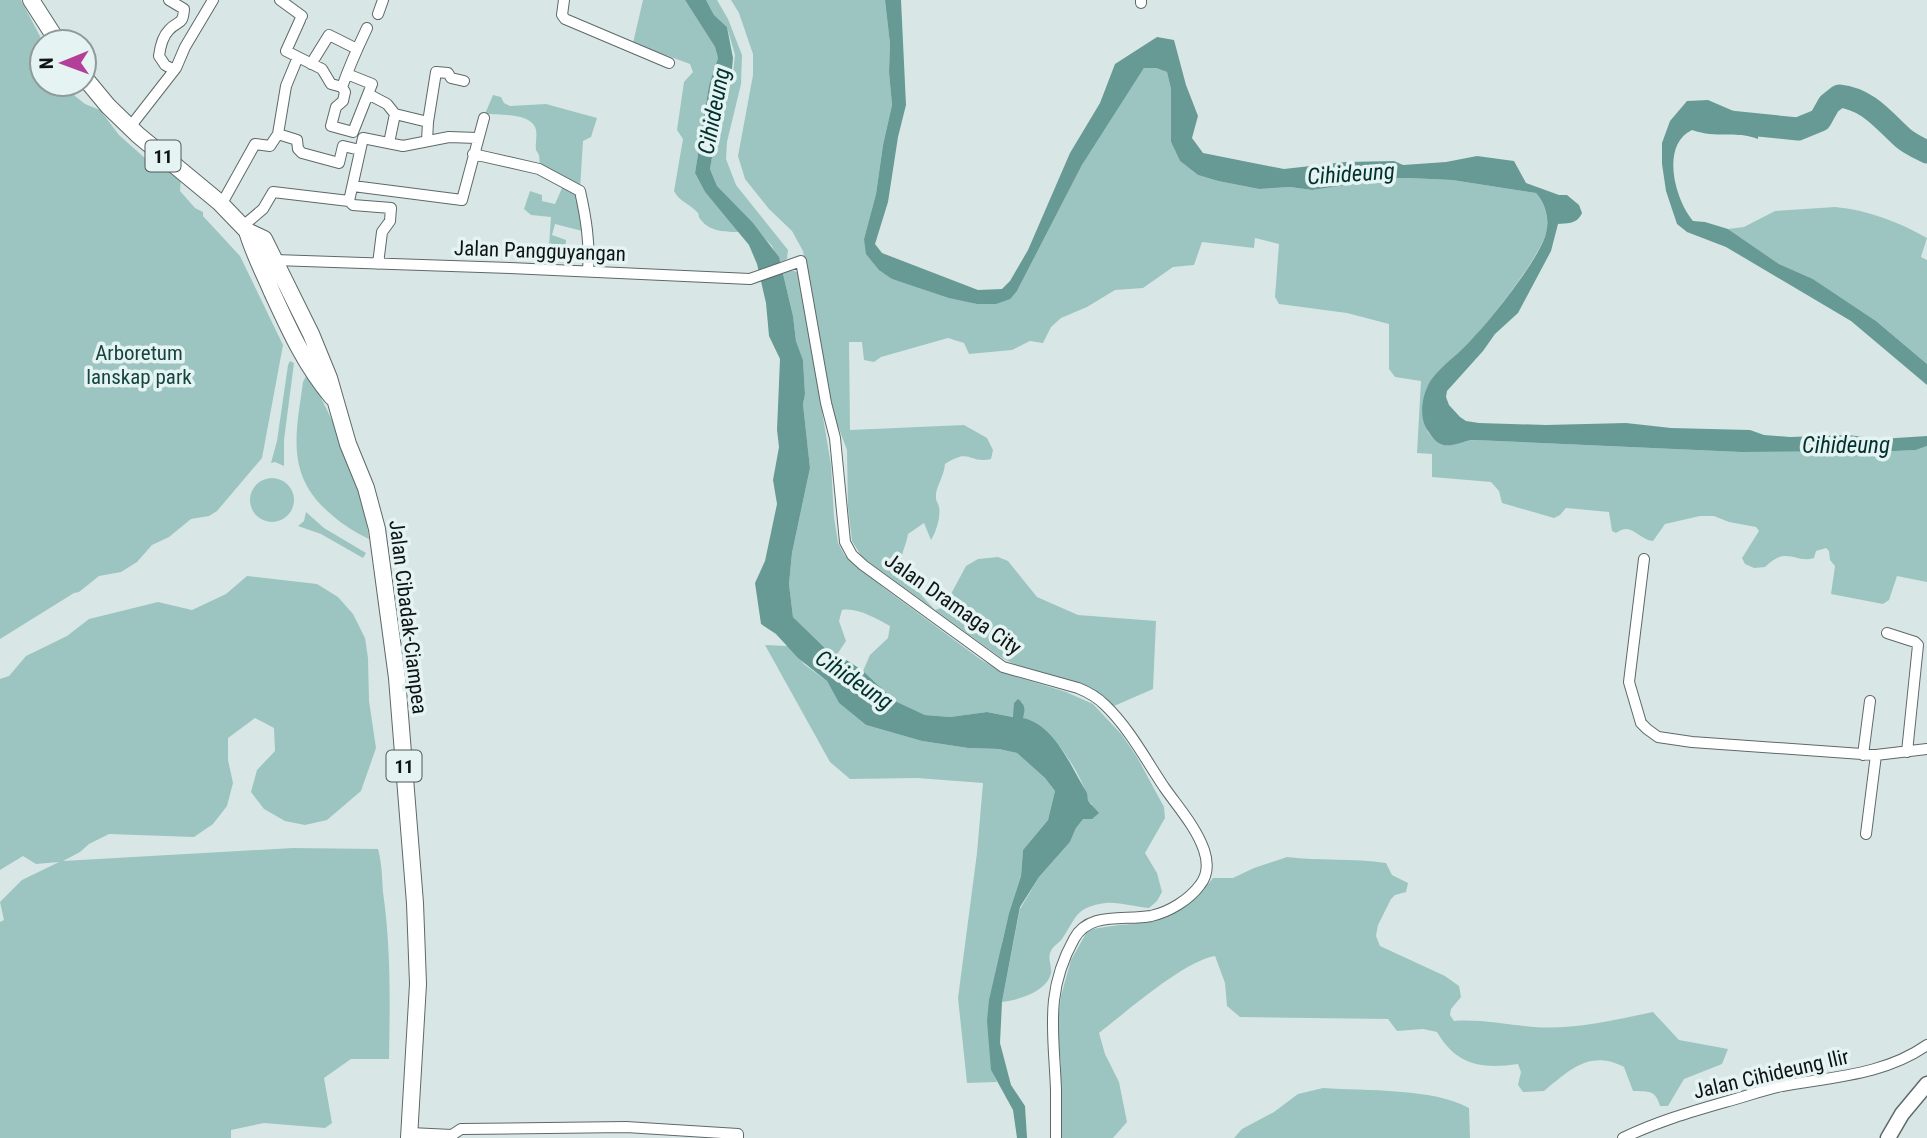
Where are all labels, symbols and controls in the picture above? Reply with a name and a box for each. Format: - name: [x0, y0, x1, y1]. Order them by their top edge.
- north arrow: [28, 28, 98, 98]
- text: N: [35, 57, 58, 69]
- water label: Cihideung: [692, 65, 736, 157]
- road number: 11: [146, 140, 180, 172]
- water label: Cihideung: [1306, 157, 1396, 191]
- street label: Jalan Pangguyangan: [454, 236, 626, 266]
- park label: Arboretum lanskap park: [86, 341, 192, 389]
- water label: Cihideung: [1802, 432, 1890, 459]
- street label: Jalan Cibadak-Ciampea: [384, 519, 432, 715]
- street label: Jalan Dramaga City: [880, 548, 1026, 660]
- water label: Cihideung: [810, 644, 898, 716]
- road number: 11: [386, 750, 422, 782]
- street label: Jalan Cihideung Ilir: [1691, 1044, 1851, 1104]

